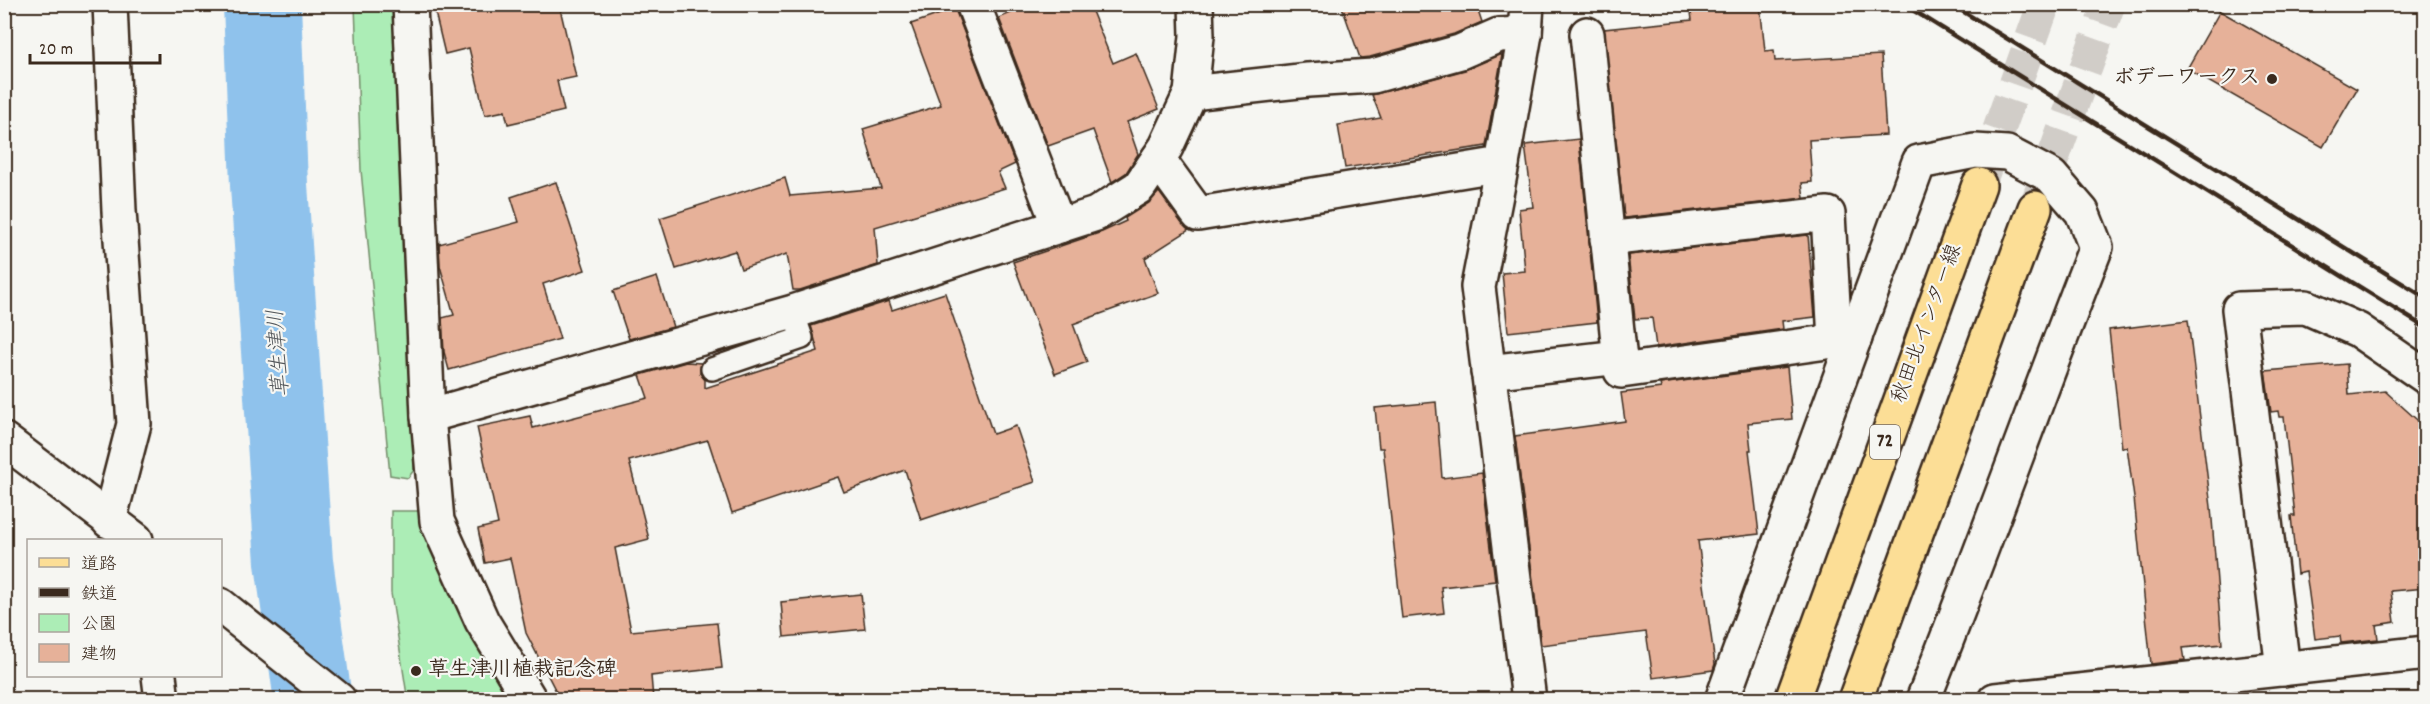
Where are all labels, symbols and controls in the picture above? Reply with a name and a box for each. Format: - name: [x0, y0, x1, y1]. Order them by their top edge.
- scale bar: [30, 27, 160, 65]
- text: 20 m: [39, 38, 73, 63]
- place label: ボデーワークス: [2113, 64, 2260, 94]
- marker: ボデーワークス: [2265, 72, 2279, 86]
- street label: 秋田北インター線: [1885, 240, 1971, 408]
- water label: 草生津川: [261, 308, 299, 398]
- road number: 72: [1870, 425, 1900, 459]
- legend: [27, 539, 222, 677]
- text: 道路: [81, 553, 117, 578]
- text: 鉄道: [81, 583, 117, 608]
- text: 公園: [81, 613, 117, 638]
- text: 建物: [81, 643, 117, 668]
- place label: 草生津川植栽記念碑: [428, 656, 617, 686]
- marker: 草生津川植栽記念碑: [409, 664, 423, 678]

